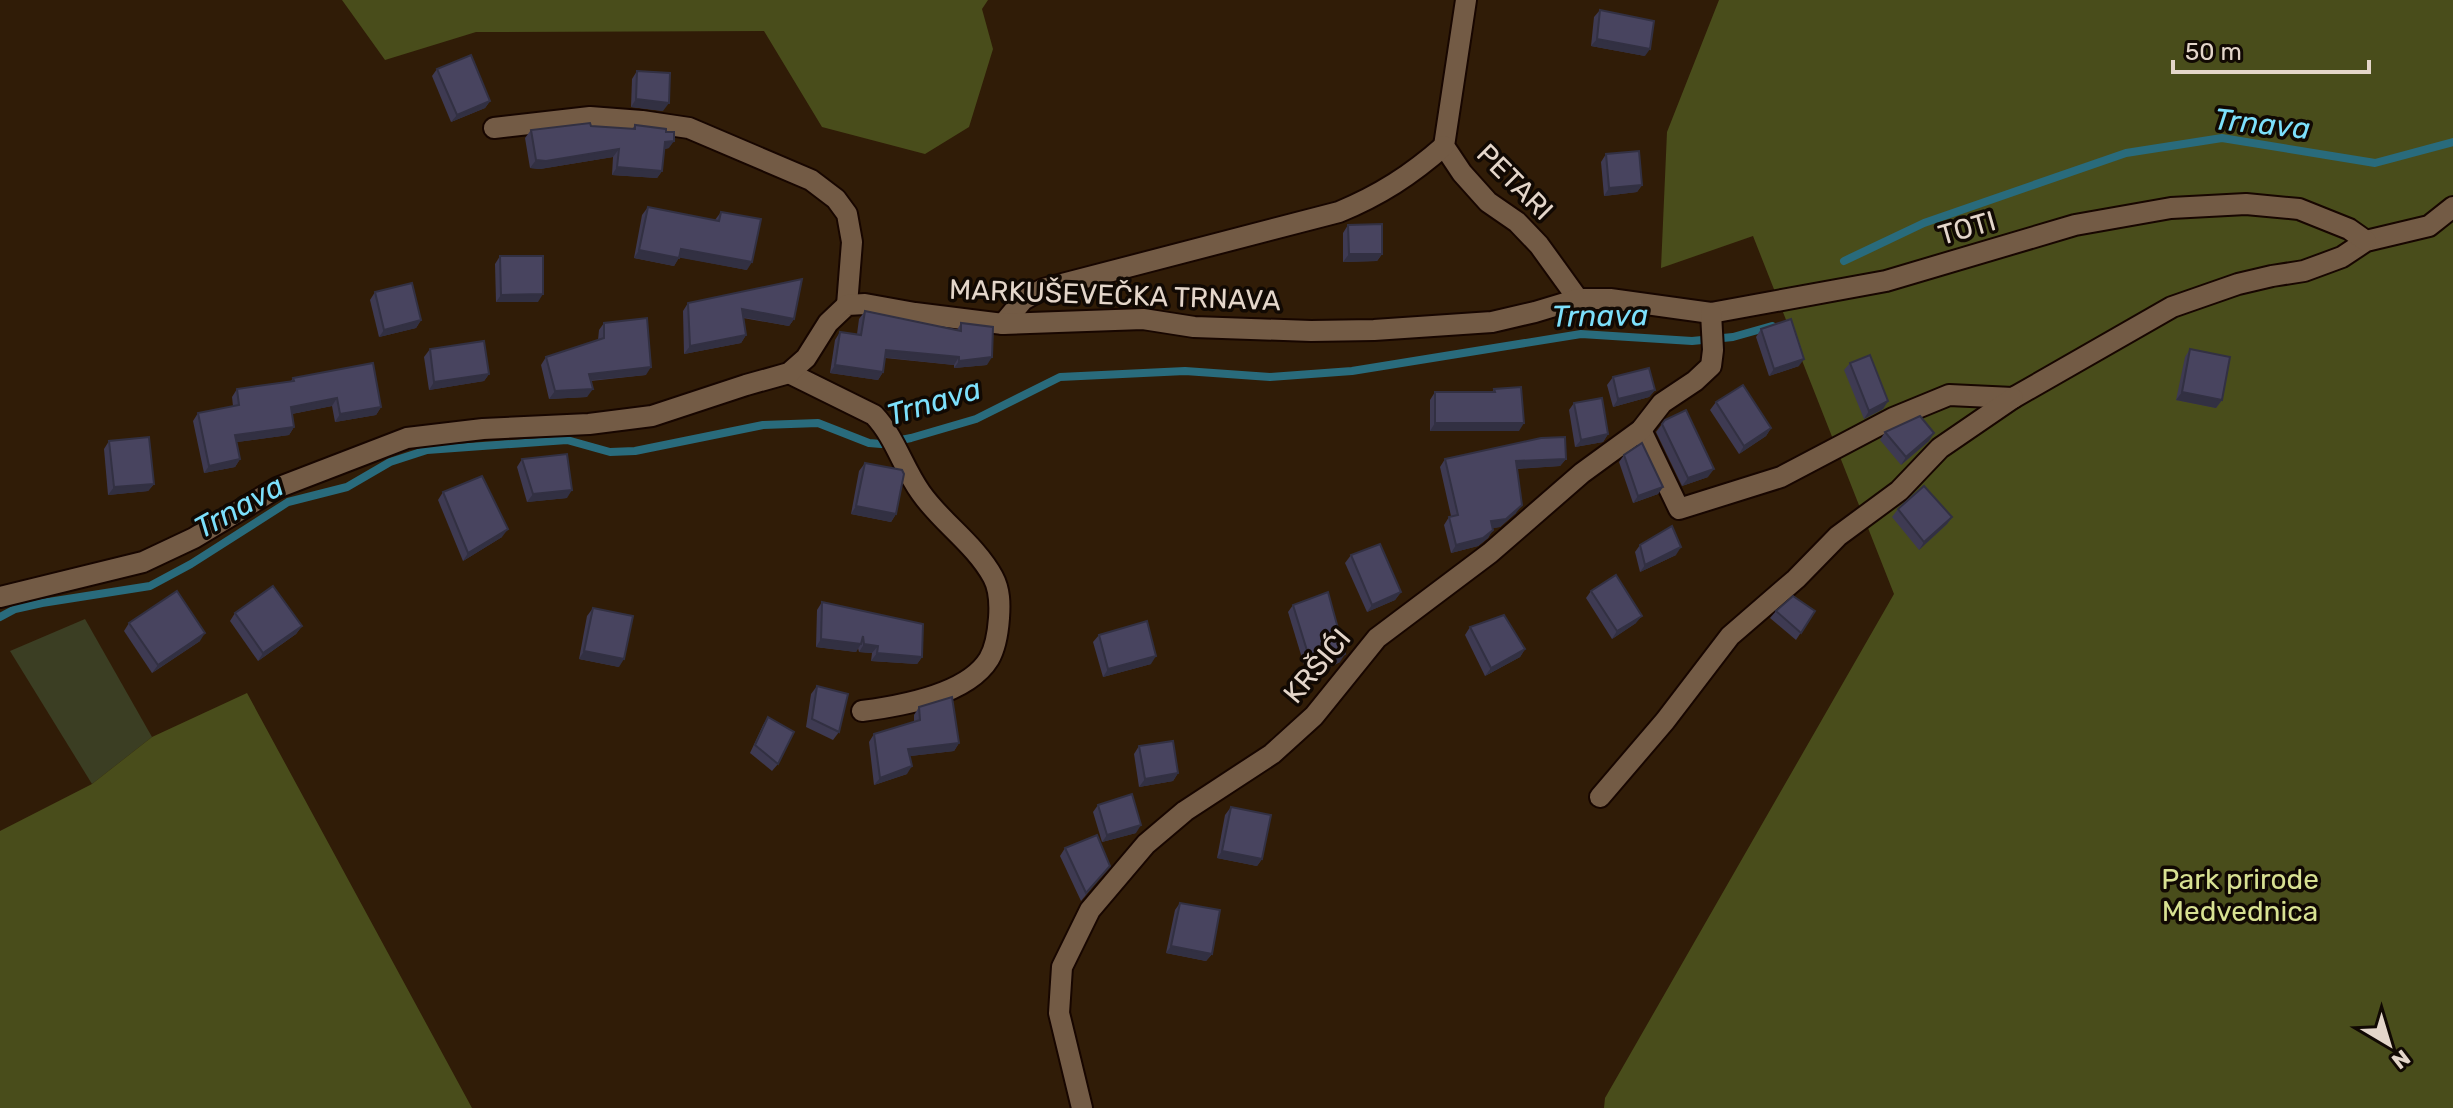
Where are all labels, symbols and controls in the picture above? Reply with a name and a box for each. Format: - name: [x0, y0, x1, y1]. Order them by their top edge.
- scale bar: [2173, 24, 2369, 74]
- text: 50 m: [2185, 38, 2242, 66]
- water label: Trnava: [2212, 101, 2312, 147]
- street label: PETARI: [1470, 137, 1560, 227]
- street label: TOTI: [1934, 204, 2000, 252]
- street label: MARKUŠEVEČKA TRNAVA: [949, 273, 1282, 317]
- water label: Trnava: [1551, 297, 1649, 335]
- water label: Trnava: [882, 371, 986, 433]
- water label: Trnava: [188, 468, 290, 546]
- street label: KRŠIĆI: [1277, 622, 1357, 710]
- park label: Park prirode Medvednica: [2161, 863, 2319, 928]
- north arrow: [2349, 1004, 2429, 1084]
- text: N: [2386, 1044, 2416, 1075]

